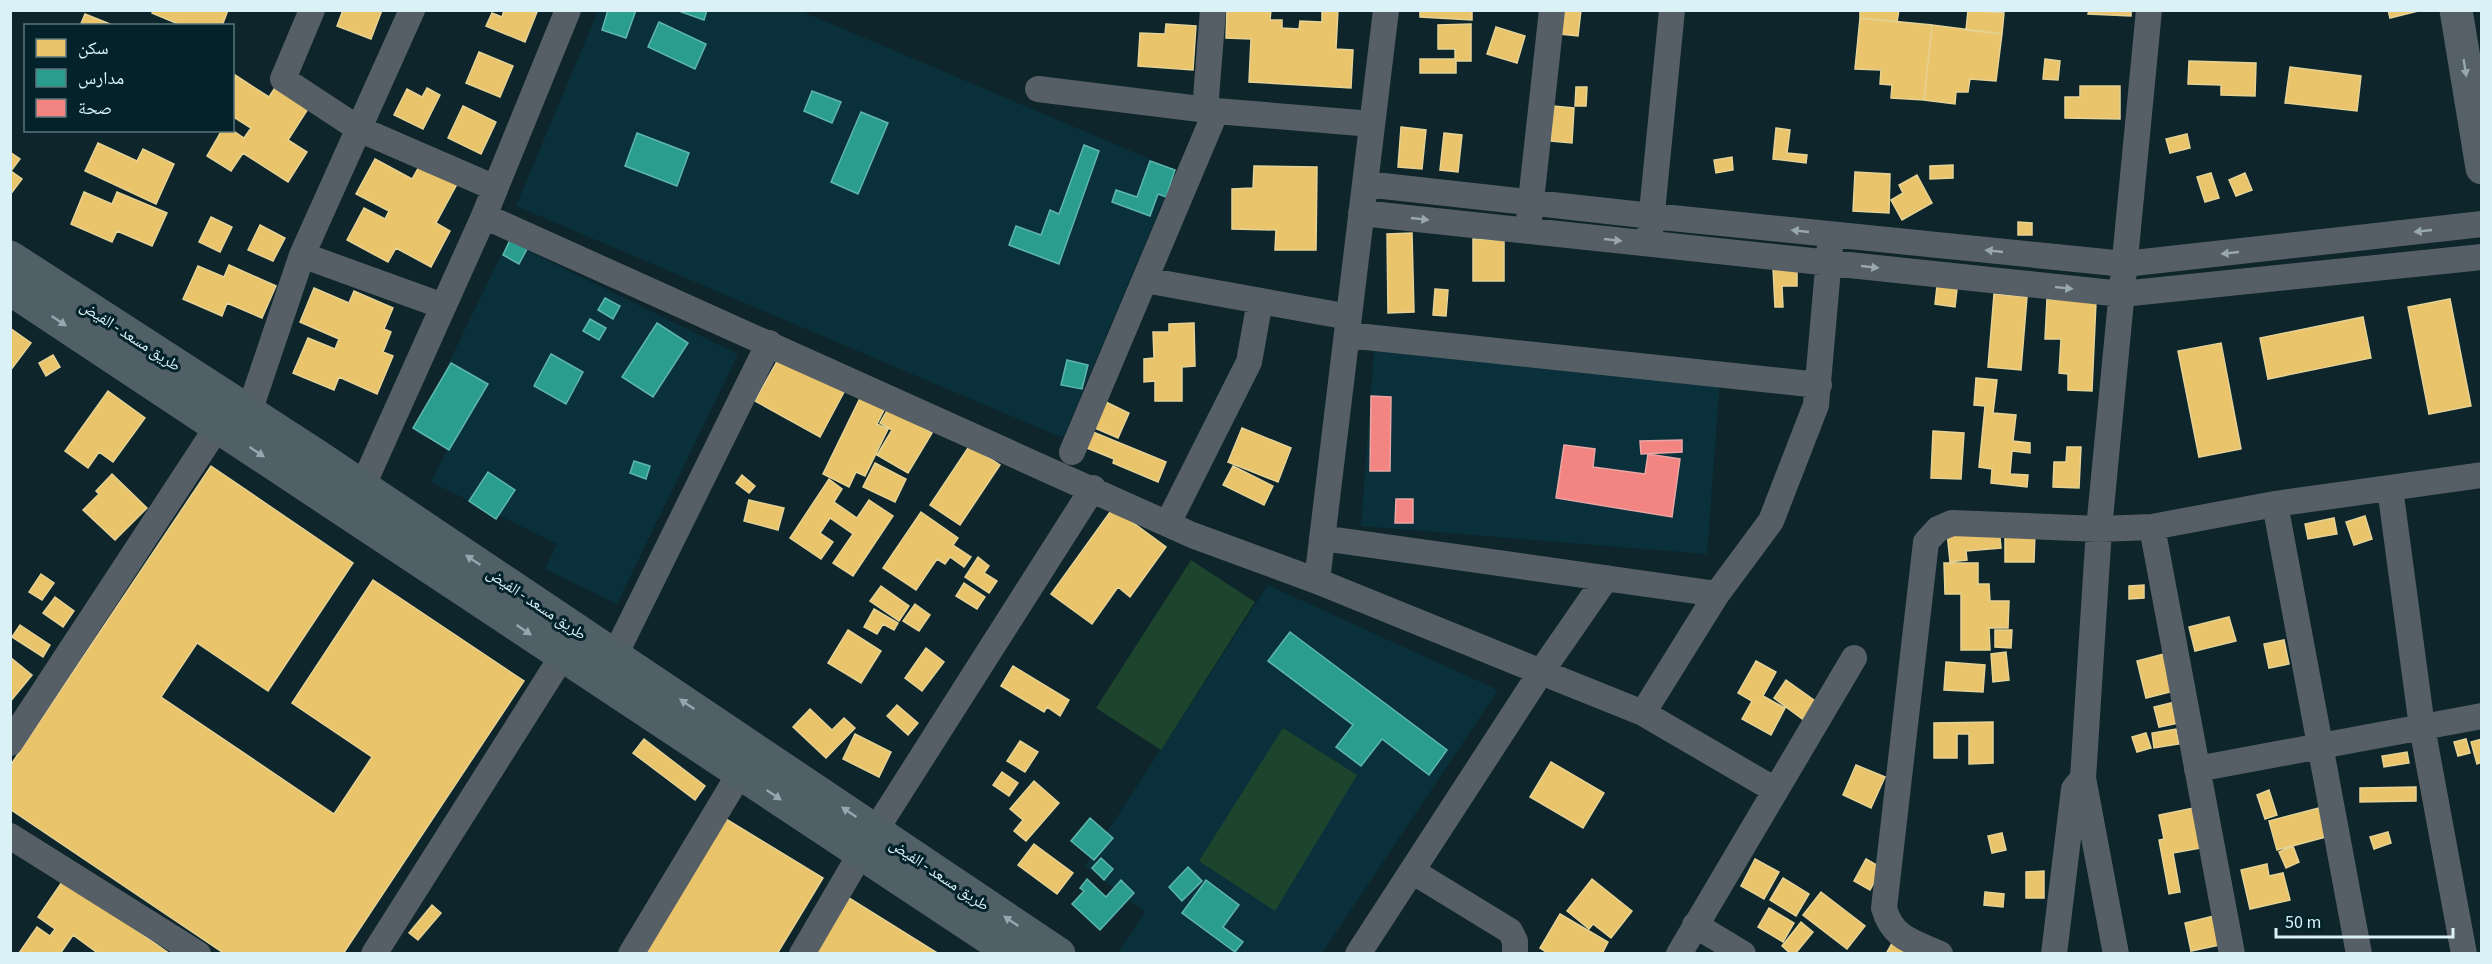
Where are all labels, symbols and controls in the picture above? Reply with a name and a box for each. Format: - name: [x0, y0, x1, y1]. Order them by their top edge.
- legend: [24, 24, 234, 132]
- text: سكن: [78, 36, 109, 61]
- one-way arrow: [2461, 59, 2470, 78]
- text: مدارس: [78, 66, 124, 91]
- text: صحة: [78, 96, 112, 121]
- one-way arrow: [1410, 215, 1429, 224]
- one-way arrow: [1790, 226, 1809, 236]
- one-way arrow: [2414, 226, 2433, 236]
- one-way arrow: [1604, 235, 1623, 245]
- one-way arrow: [1984, 246, 2003, 256]
- one-way arrow: [2220, 248, 2239, 257]
- one-way arrow: [1861, 263, 1880, 272]
- one-way arrow: [2054, 283, 2073, 293]
- street label: طريق مسعد - الفيض: [76, 295, 185, 377]
- one-way arrow: [51, 316, 68, 327]
- one-way arrow: [249, 447, 265, 458]
- one-way arrow: [465, 554, 481, 566]
- street label: طريق مسعد - الفيض: [482, 562, 591, 645]
- one-way arrow: [516, 624, 533, 635]
- one-way arrow: [679, 699, 695, 710]
- one-way arrow: [766, 790, 783, 801]
- one-way arrow: [841, 807, 857, 818]
- street label: طريق مسعد - الفيض: [885, 833, 994, 916]
- scale bar: [2276, 901, 2453, 939]
- text: 50 m: [2285, 910, 2321, 935]
- one-way arrow: [1003, 916, 1019, 927]

